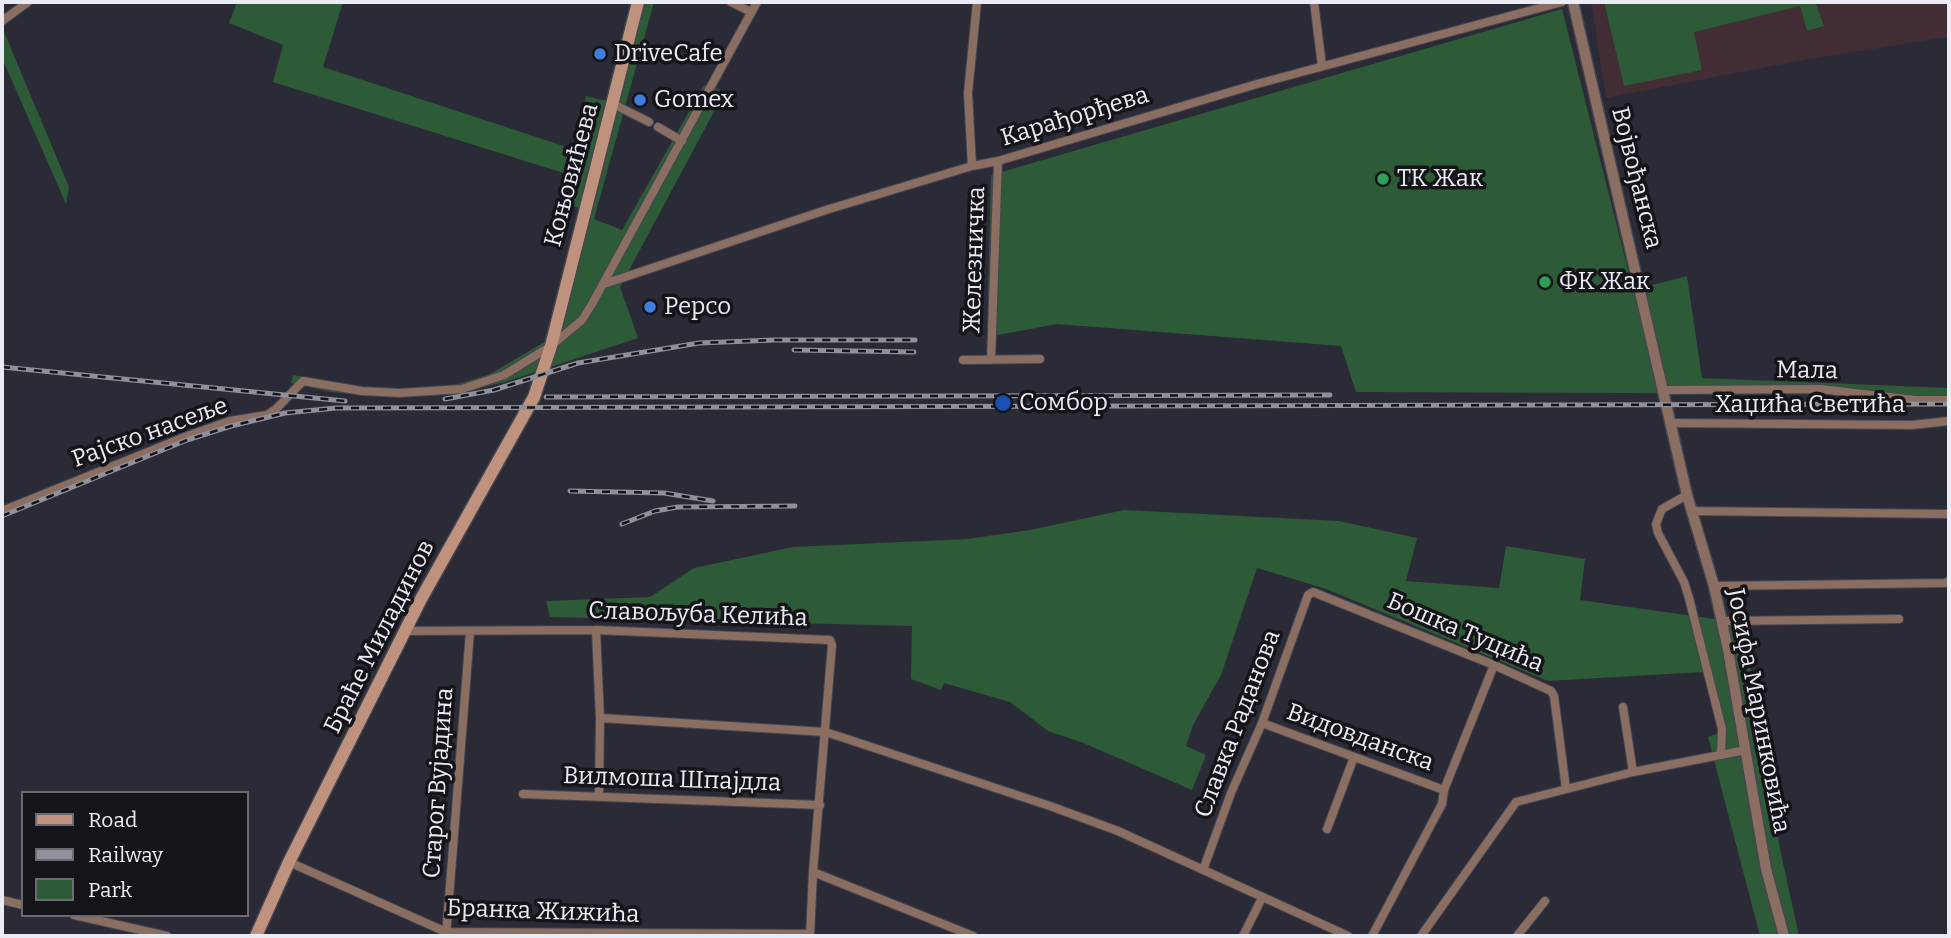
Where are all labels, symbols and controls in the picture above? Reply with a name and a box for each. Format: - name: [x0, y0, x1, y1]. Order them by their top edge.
- place label: DriveCafe: [614, 40, 723, 68]
- marker: DriveCafe: [592, 46, 608, 62]
- street label: Карађорђева: [998, 81, 1152, 153]
- place label: Gomex: [654, 86, 734, 114]
- marker: Gomex: [632, 92, 648, 108]
- street label: Коњовићева: [539, 100, 605, 250]
- street label: Војвођанска: [1604, 104, 1668, 252]
- place label: ТК Жак: [1397, 165, 1483, 193]
- marker: ТК Жак: [1375, 171, 1391, 187]
- street label: Железничка: [958, 186, 992, 334]
- place label: ФК Жак: [1559, 268, 1650, 296]
- marker: ФК Жак: [1537, 274, 1553, 290]
- place label: Pepco: [664, 293, 731, 321]
- marker: Pepco: [642, 299, 658, 315]
- street label: Мала: [1776, 356, 1838, 386]
- place label: Сомбор: [1019, 389, 1108, 417]
- street label: Хаџића Светића: [1715, 391, 1905, 419]
- street label: Рајско насеље: [68, 392, 232, 474]
- marker: Сомбор: [993, 393, 1013, 413]
- street label: Браће Миладинов: [319, 535, 441, 739]
- street label: Јосифа Маринковића: [1720, 586, 1796, 836]
- street label: Бошка Туцића: [1382, 587, 1548, 679]
- street label: Славољуба Келића: [588, 597, 808, 633]
- street label: Славка Раданова: [1189, 626, 1287, 822]
- street label: Старог Вујадина: [418, 687, 460, 879]
- street label: Видовданска: [1283, 698, 1437, 778]
- street label: Вилмоша Шпајдла: [562, 762, 782, 798]
- legend: [21, 791, 248, 917]
- text: Road: [88, 807, 137, 833]
- text: Railway: [88, 842, 163, 868]
- text: Park: [88, 877, 132, 903]
- street label: Бранка Жижића: [446, 894, 640, 930]

